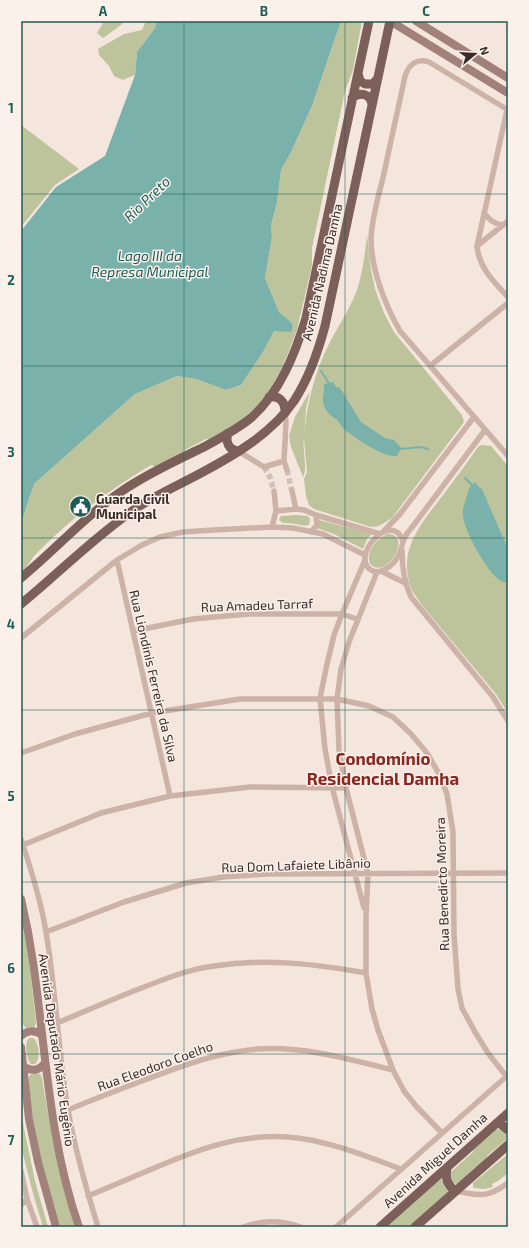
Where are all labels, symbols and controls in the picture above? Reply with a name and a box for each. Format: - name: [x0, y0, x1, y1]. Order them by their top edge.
- text: A: [99, 3, 108, 19]
- text: B: [260, 3, 268, 19]
- text: C: [422, 3, 430, 19]
- north arrow: [455, 34, 495, 74]
- text: N: [478, 45, 492, 57]
- text: 1: [8, 100, 14, 116]
- water label: Rio Preto: [120, 172, 173, 225]
- street label: Avenida Nadima Damha: [298, 202, 346, 342]
- water label: Lago III da Represa Municipal: [91, 247, 209, 280]
- text: 2: [7, 272, 15, 288]
- text: 3: [7, 444, 15, 460]
- place label: Guarda Civil Municipal: [96, 491, 170, 522]
- public building icon: Guarda Civil Municipal: [67, 493, 93, 519]
- street label: Rua Liondinis Ferreira da Silva: [126, 588, 182, 764]
- street label: Rua Amadeu Tarraf: [201, 595, 314, 615]
- text: 4: [7, 616, 15, 632]
- district label: Condomínio Residencial Damha: [307, 748, 459, 788]
- text: 5: [7, 788, 15, 804]
- street label: Rua Benedicto Moreira: [432, 817, 452, 951]
- street label: Rua Dom Lafaiete Libânio: [221, 854, 371, 876]
- street label: Avenida Deputado Mário Eugênio: [36, 953, 78, 1147]
- text: 6: [7, 960, 15, 976]
- street label: Rua Eleodoro Coelho: [95, 1038, 215, 1094]
- street label: Avenida Miguel Damha: [380, 1109, 490, 1211]
- text: 7: [8, 1132, 15, 1148]

